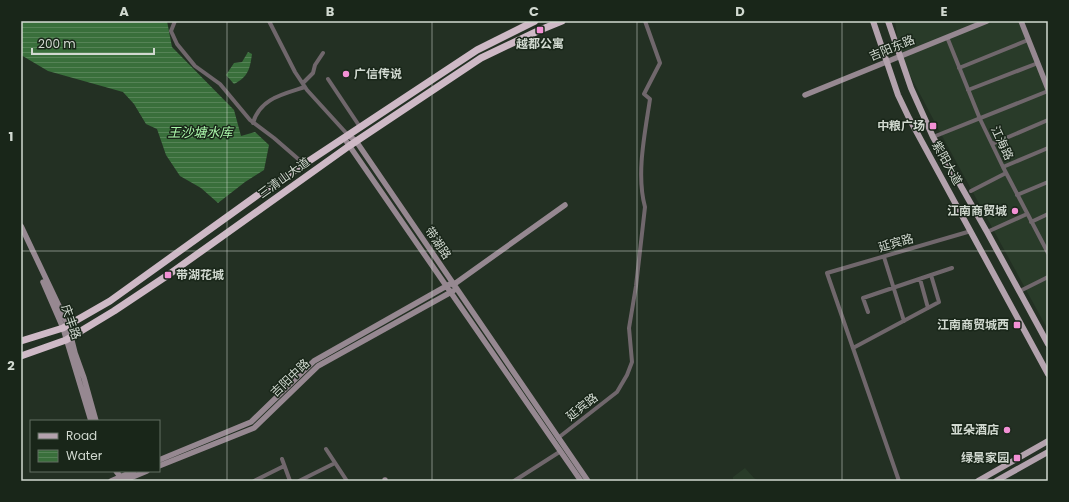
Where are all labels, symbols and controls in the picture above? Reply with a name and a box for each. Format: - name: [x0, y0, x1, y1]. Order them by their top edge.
- text: A: [119, 2, 129, 21]
- text: B: [326, 2, 335, 21]
- text: C: [529, 2, 539, 21]
- text: D: [735, 2, 745, 21]
- text: E: [940, 2, 948, 21]
- marker: 越都公寓: [535, 25, 545, 35]
- scale bar: [32, 30, 154, 56]
- street label: 吉阳东路: [866, 31, 917, 64]
- text: 200 m: [38, 35, 76, 52]
- place label: 越都公寓: [516, 35, 564, 52]
- place label: 广信传说: [354, 65, 402, 82]
- marker: 广信传说: [341, 69, 351, 79]
- place label: 中粮广场: [877, 117, 925, 134]
- marker: 中粮广场: [928, 121, 938, 131]
- water label: 王沙塘水库: [167, 123, 234, 142]
- street label: 江海路: [987, 123, 1018, 163]
- text: 1: [9, 127, 13, 146]
- street label: 紫阳大道: [928, 138, 967, 188]
- street label: 三清山大道: [254, 153, 313, 202]
- place label: 江南商贸城: [947, 202, 1007, 219]
- marker: 江南商贸城: [1010, 206, 1020, 216]
- street label: 带湖路: [421, 223, 456, 262]
- street label: 延宾路: [876, 229, 916, 256]
- place label: 带湖花城: [176, 266, 224, 283]
- marker: 带湖花城: [163, 270, 173, 280]
- street label: 庆丰路: [58, 302, 85, 342]
- place label: 江南商贸城西: [937, 316, 1009, 333]
- marker: 江南商贸城西: [1012, 320, 1022, 330]
- street label: 吉阳中路: [266, 355, 313, 400]
- text: 2: [7, 356, 15, 375]
- street label: 延宾路: [562, 389, 601, 424]
- legend: [30, 420, 160, 472]
- place label: 亚朵酒店: [951, 421, 999, 438]
- marker: 亚朵酒店: [1002, 425, 1012, 435]
- text: Road: [66, 427, 97, 444]
- text: Water: [66, 447, 103, 464]
- place label: 绿景家园: [961, 449, 1009, 466]
- marker: 绿景家园: [1012, 453, 1022, 463]

